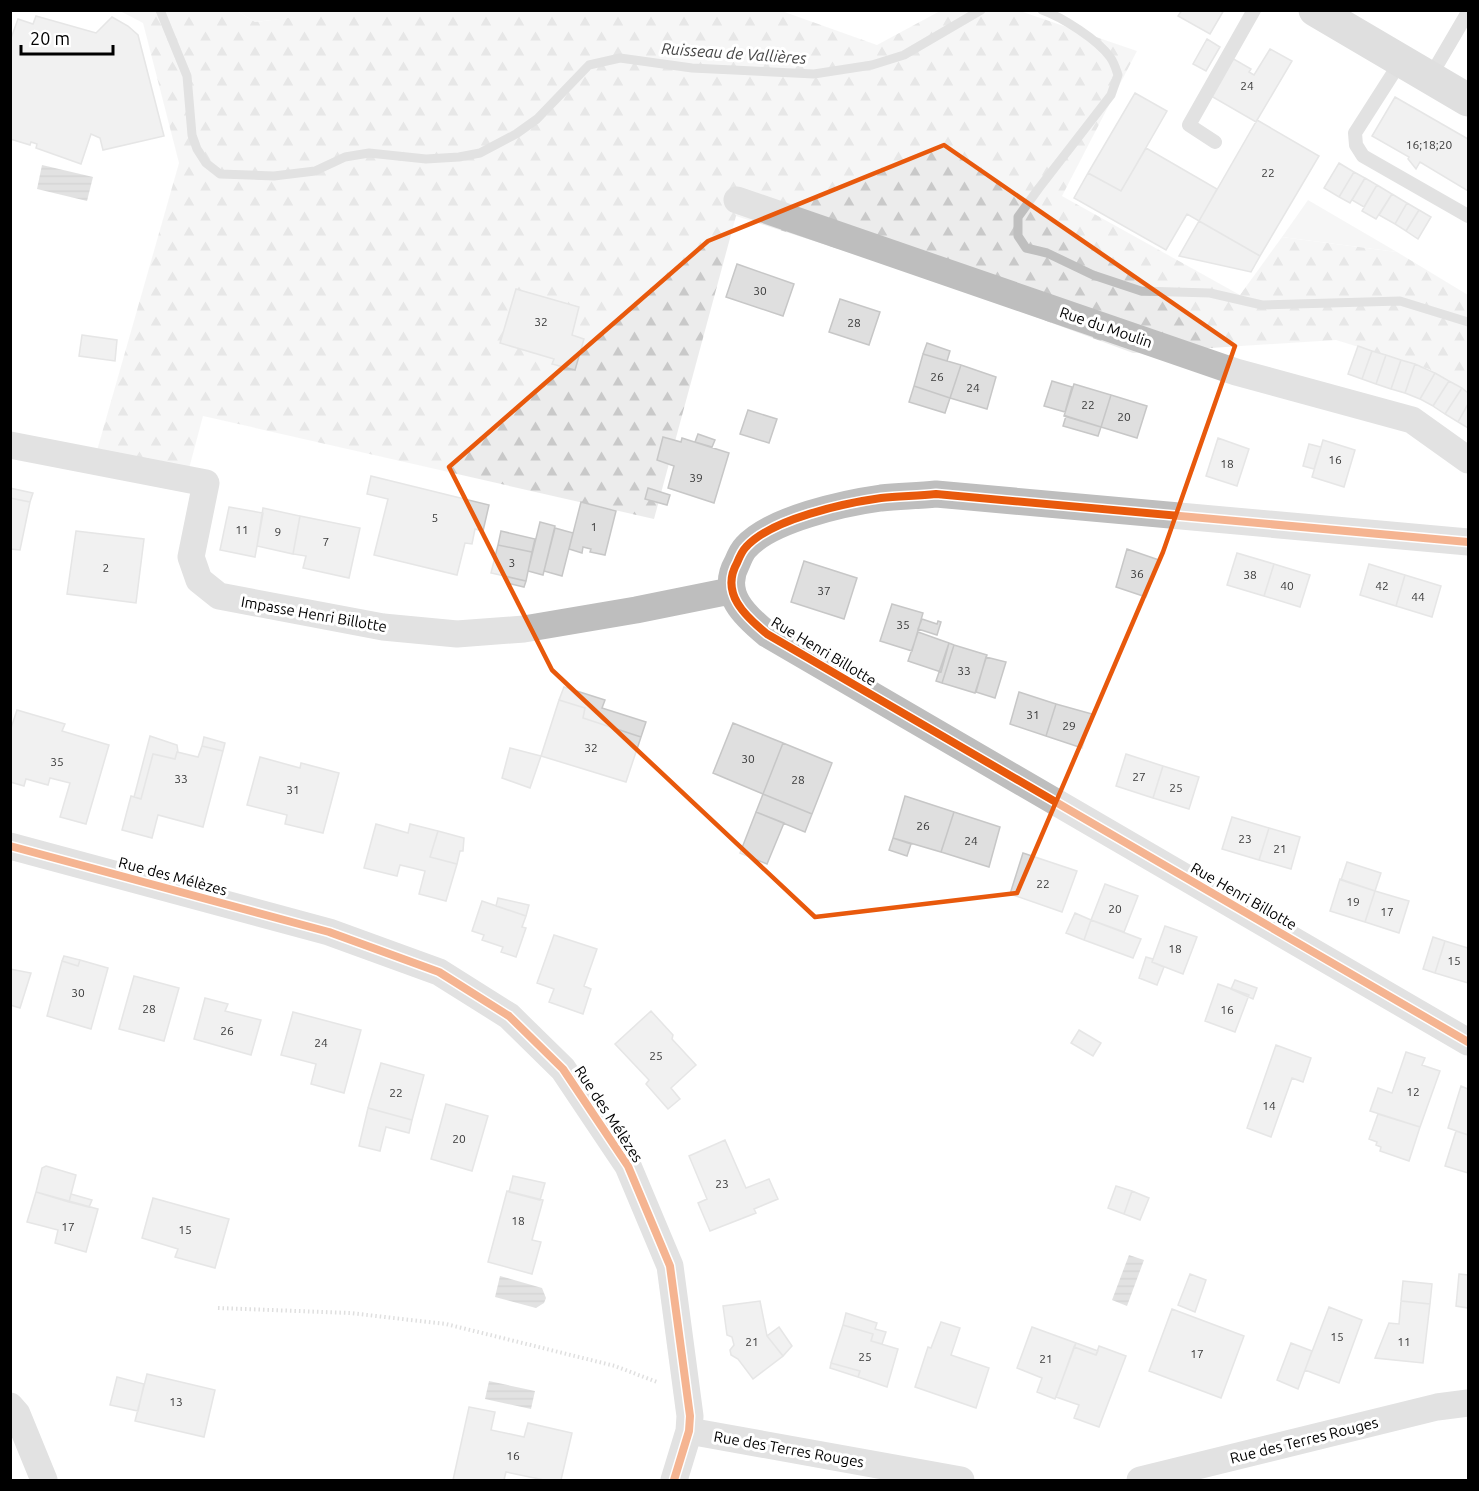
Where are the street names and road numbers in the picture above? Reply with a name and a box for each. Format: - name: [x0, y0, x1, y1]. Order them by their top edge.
- street label: Rue du Moulin: [1057, 303, 1155, 351]
- street label: Impasse Henri Billotte: [240, 593, 388, 635]
- street label: Rue Henri Billotte: [768, 613, 880, 689]
- street label: Rue des Mélèzes: [117, 853, 229, 899]
- street label: Rue Henri Billotte: [1188, 859, 1300, 933]
- street label: Rue des Mélèzes: [571, 1063, 647, 1165]
- street label: Rue des Terres Rouges: [1228, 1413, 1380, 1467]
- street label: Rue des Terres Rouges: [713, 1427, 865, 1471]

